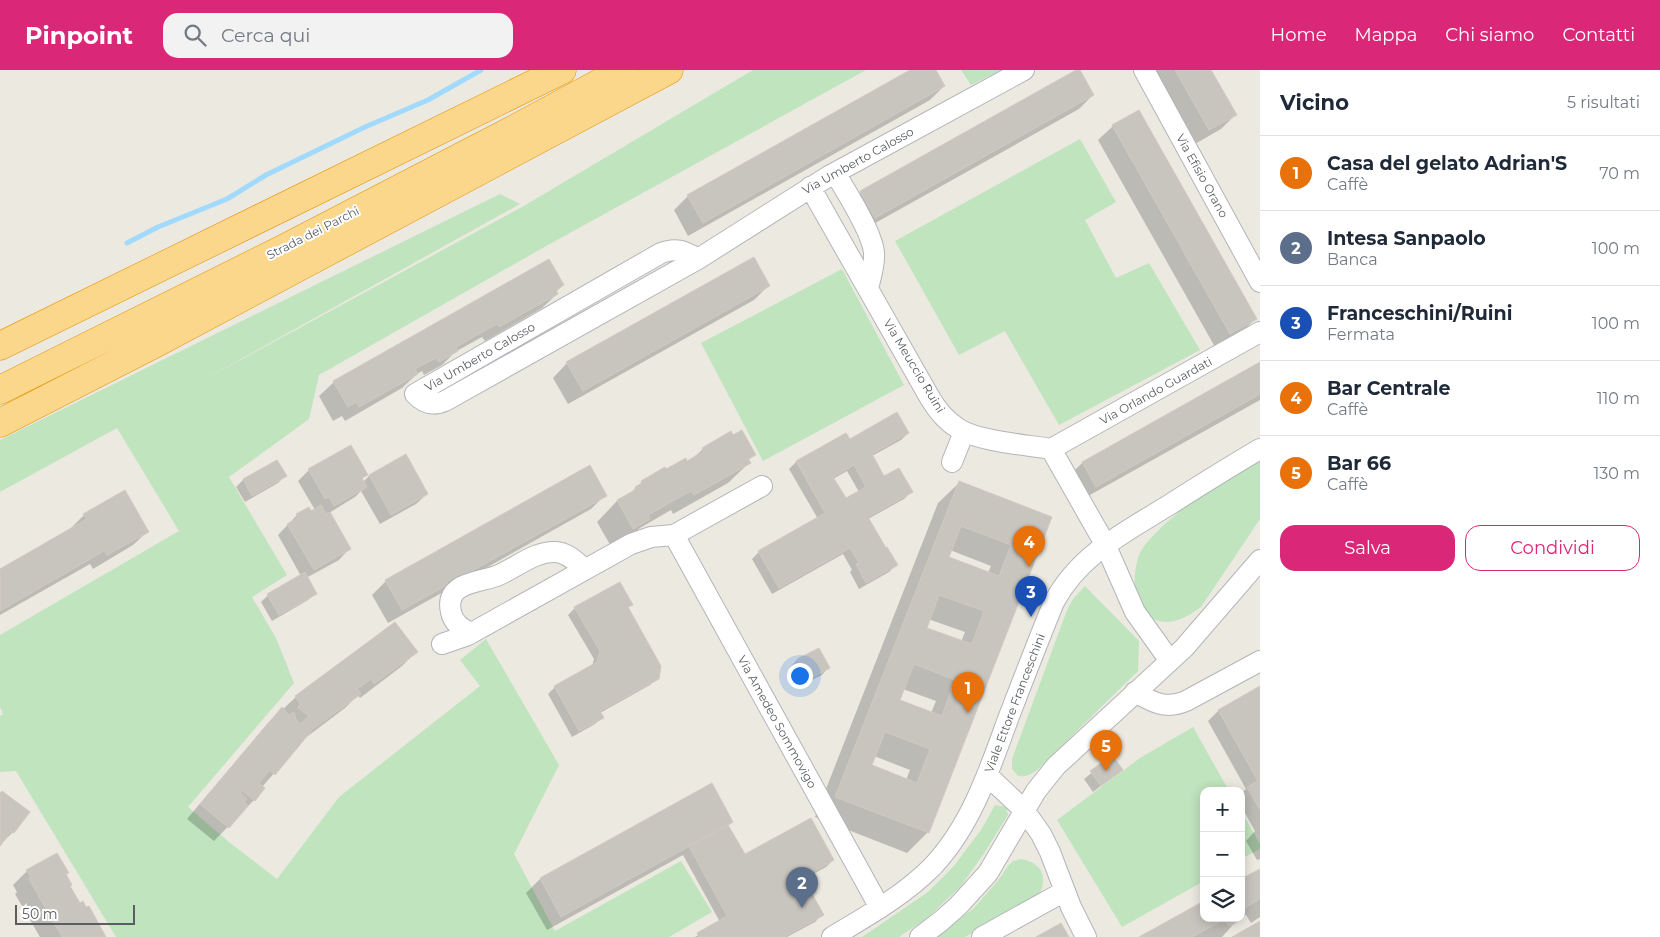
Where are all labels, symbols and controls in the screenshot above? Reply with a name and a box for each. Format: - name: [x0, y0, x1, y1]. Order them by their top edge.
- search box: [163, 13, 513, 58]
- text: Pinpoint: [25, 21, 133, 50]
- icon: search: [181, 21, 209, 49]
- text: Cerca qui: [221, 24, 310, 47]
- text: Home: [1271, 24, 1327, 46]
- text: Mappa: [1355, 24, 1417, 46]
- text: Chi siamo: [1445, 24, 1534, 46]
- text: Contatti: [1562, 24, 1635, 46]
- text: Vicino: [1280, 90, 1349, 115]
- text: 5 risultati: [1567, 93, 1640, 112]
- street label: Via Umberto Calosso: [799, 124, 916, 197]
- street label: Via Efisio Orano: [1173, 131, 1232, 220]
- text: Casa del gelato Adrian'S: [1327, 152, 1567, 175]
- text: 1: [1293, 164, 1299, 183]
- text: 70 m: [1599, 164, 1640, 183]
- text: Caffè: [1327, 175, 1368, 194]
- street label: Strada dei Parchi: [264, 203, 362, 262]
- text: Intesa Sanpaolo: [1327, 227, 1486, 250]
- text: 2: [1291, 239, 1301, 258]
- text: 100 m: [1592, 239, 1640, 258]
- text: Banca: [1327, 250, 1378, 269]
- text: Franceschini/Ruini: [1327, 302, 1512, 325]
- text: 3: [1291, 314, 1301, 333]
- text: 100 m: [1592, 314, 1640, 333]
- street label: Via Meuccio Ruini: [880, 316, 948, 415]
- street label: Via Umberto Calosso: [422, 319, 538, 394]
- text: Fermata: [1327, 325, 1395, 344]
- street label: Via Orlando Guardati: [1097, 353, 1215, 428]
- text: Bar Centrale: [1327, 377, 1451, 400]
- text: 4: [1290, 389, 1302, 408]
- text: 110 m: [1597, 389, 1640, 408]
- text: Caffè: [1327, 400, 1368, 419]
- text: Bar 66: [1327, 452, 1391, 475]
- text: 5: [1291, 464, 1301, 483]
- text: 130 m: [1593, 464, 1640, 483]
- text: Caffè: [1327, 475, 1368, 494]
- button: Salva: [1280, 525, 1455, 571]
- button: Condividi: [1465, 525, 1640, 571]
- pin: 4: [1013, 526, 1045, 567]
- pin: 3: [1015, 576, 1047, 617]
- street label: Viale Ettore Franceschini: [981, 631, 1048, 775]
- street label: Via Amedeo Sommovigo: [735, 653, 820, 791]
- your location: [787, 663, 813, 689]
- pin: 1: [952, 672, 984, 713]
- pin: 5: [1090, 730, 1122, 771]
- map controls: [1200, 787, 1245, 922]
- button: +: [1200, 787, 1245, 832]
- button: −: [1200, 832, 1245, 877]
- pin: 2: [786, 867, 818, 908]
- button: layers: [1200, 877, 1245, 922]
- scale bar: [15, 902, 135, 925]
- text: 50 m: [22, 905, 58, 923]

